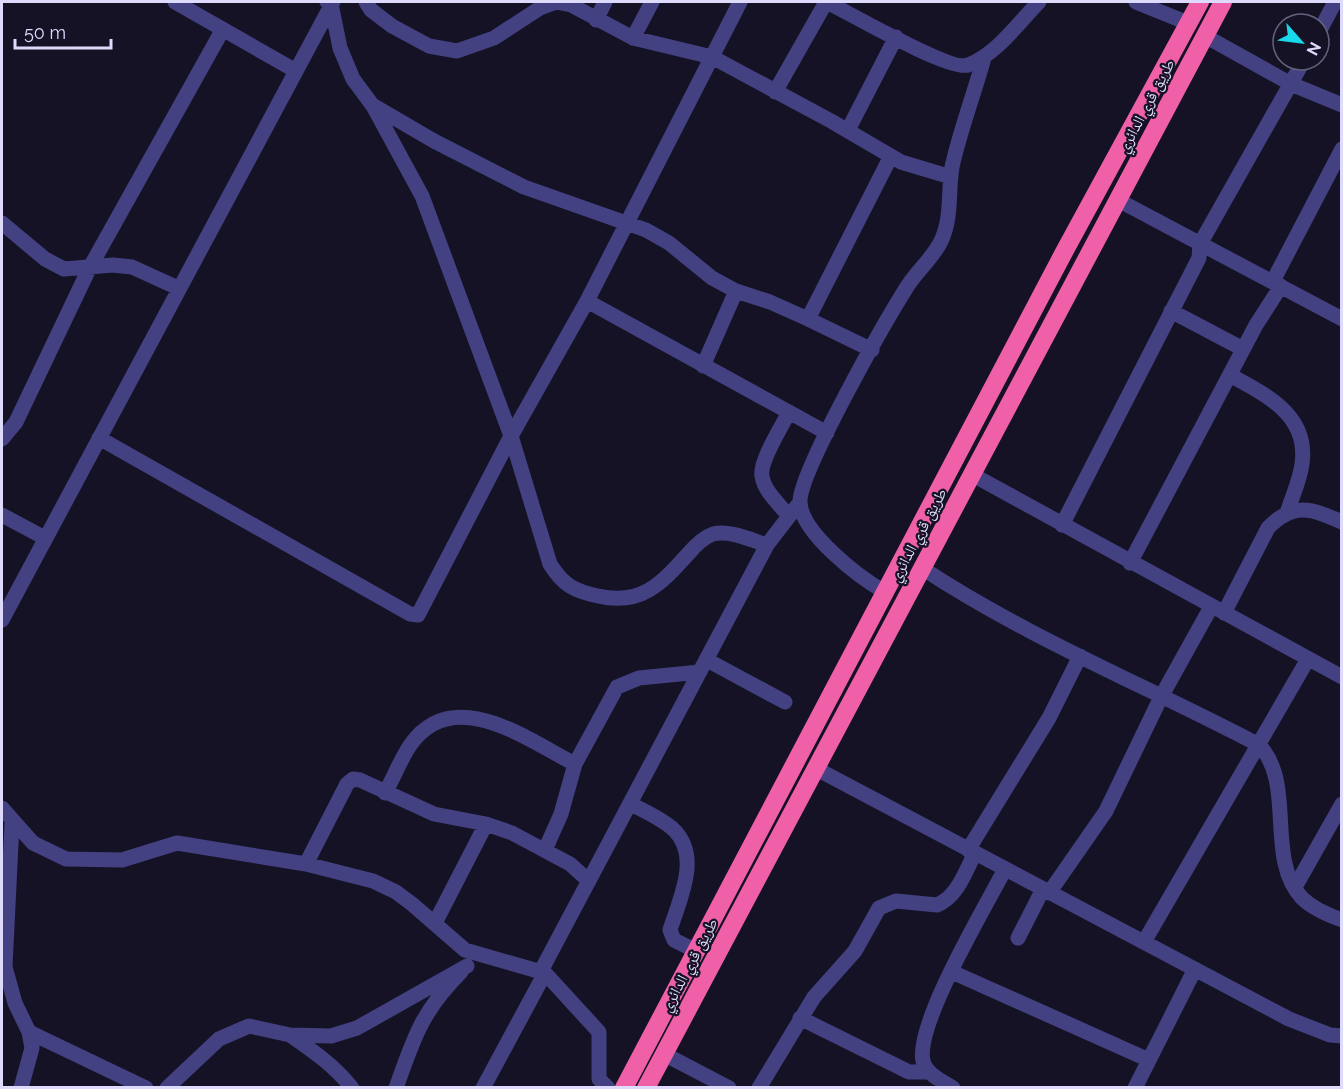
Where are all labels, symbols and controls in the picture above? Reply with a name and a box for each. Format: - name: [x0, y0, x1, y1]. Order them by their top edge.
- scale bar: [15, 12, 111, 50]
- north arrow: [1271, 12, 1331, 72]
- text: 50 m: [24, 22, 66, 43]
- text: N: [1303, 39, 1325, 59]
- street label: طريق قري الدائري: [1113, 56, 1181, 158]
- street label: طريق قري الدائري: [885, 485, 953, 587]
- street label: طريق قري الدائري: [656, 915, 724, 1017]

